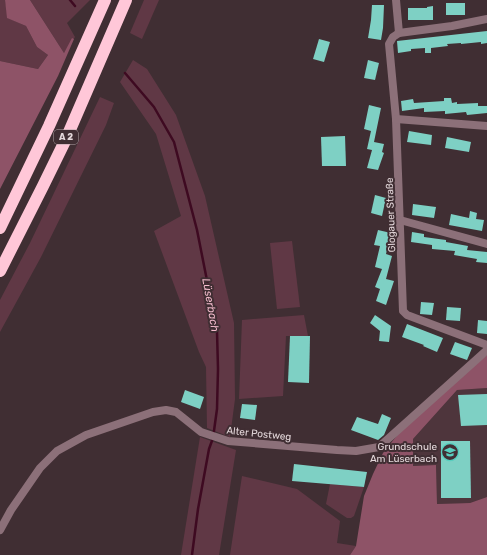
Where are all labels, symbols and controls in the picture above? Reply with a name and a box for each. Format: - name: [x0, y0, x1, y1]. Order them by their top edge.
- road number: A 2: [54, 130, 78, 144]
- street label: Glogauer Straße: [384, 177, 398, 253]
- water label: Lüserbach: [199, 277, 222, 333]
- street label: Alter Postweg: [226, 425, 292, 443]
- place label: Grundschule Am Lüserbach: [370, 441, 437, 465]
- school or university icon: Grundschule Am Lüserbach: [440, 442, 460, 462]

